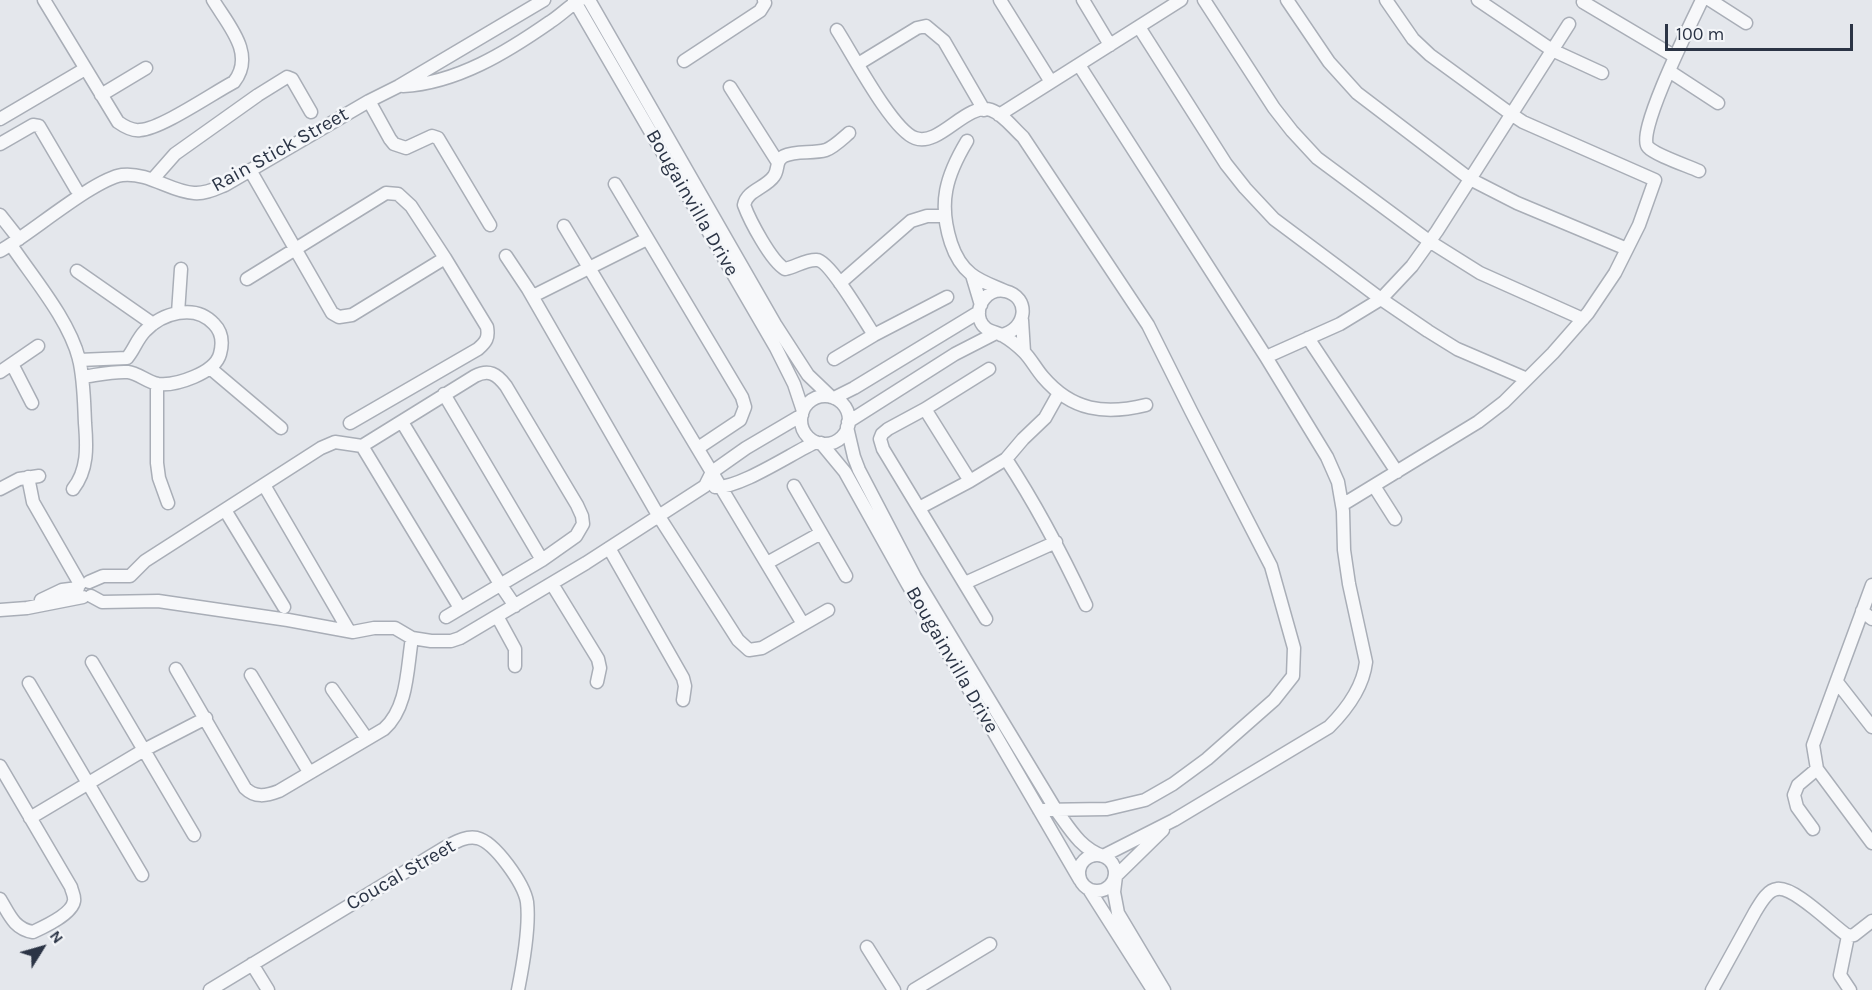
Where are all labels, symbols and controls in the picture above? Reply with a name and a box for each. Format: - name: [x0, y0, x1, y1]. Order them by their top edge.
- scale bar: [1668, 12, 1856, 50]
- text: 100 m: [1676, 23, 1724, 45]
- street label: Rain Stick Street: [207, 102, 353, 198]
- street label: Bougainvilla Drive: [640, 125, 744, 281]
- street label: Bougainvilla Drive: [900, 582, 1004, 738]
- street label: Coucal Street: [342, 834, 460, 916]
- north arrow: [12, 918, 72, 978]
- text: N: [46, 927, 68, 947]

